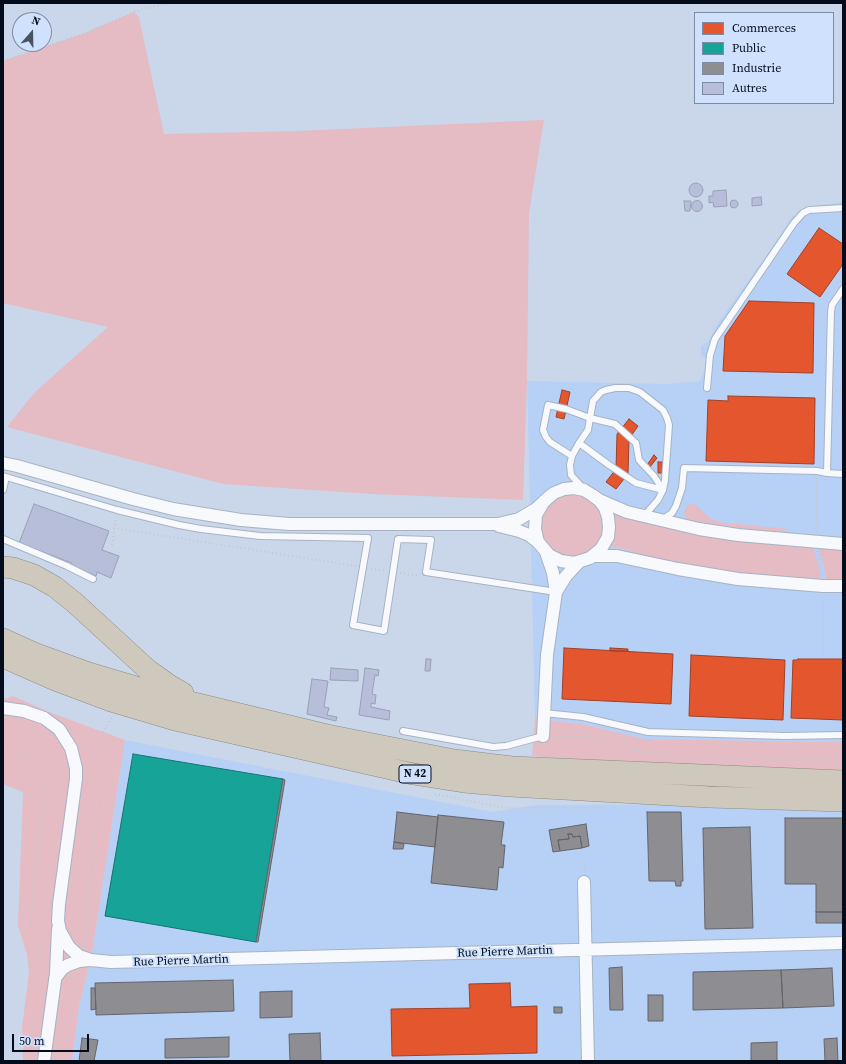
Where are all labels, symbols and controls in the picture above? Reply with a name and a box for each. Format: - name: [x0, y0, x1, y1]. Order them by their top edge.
- north arrow: [12, 12, 52, 52]
- legend: [694, 12, 834, 104]
- text: N: [30, 13, 42, 30]
- text: Commerces: [732, 20, 796, 36]
- text: Public: [732, 40, 766, 56]
- text: Industrie: [732, 60, 781, 76]
- text: Autres: [732, 80, 767, 96]
- road number: N 42: [399, 765, 431, 783]
- street label: Rue Pierre Martin: [457, 943, 553, 961]
- street label: Rue Pierre Martin: [133, 952, 229, 970]
- scale bar: [14, 1026, 91, 1052]
- text: 50 m: [19, 1033, 45, 1049]

